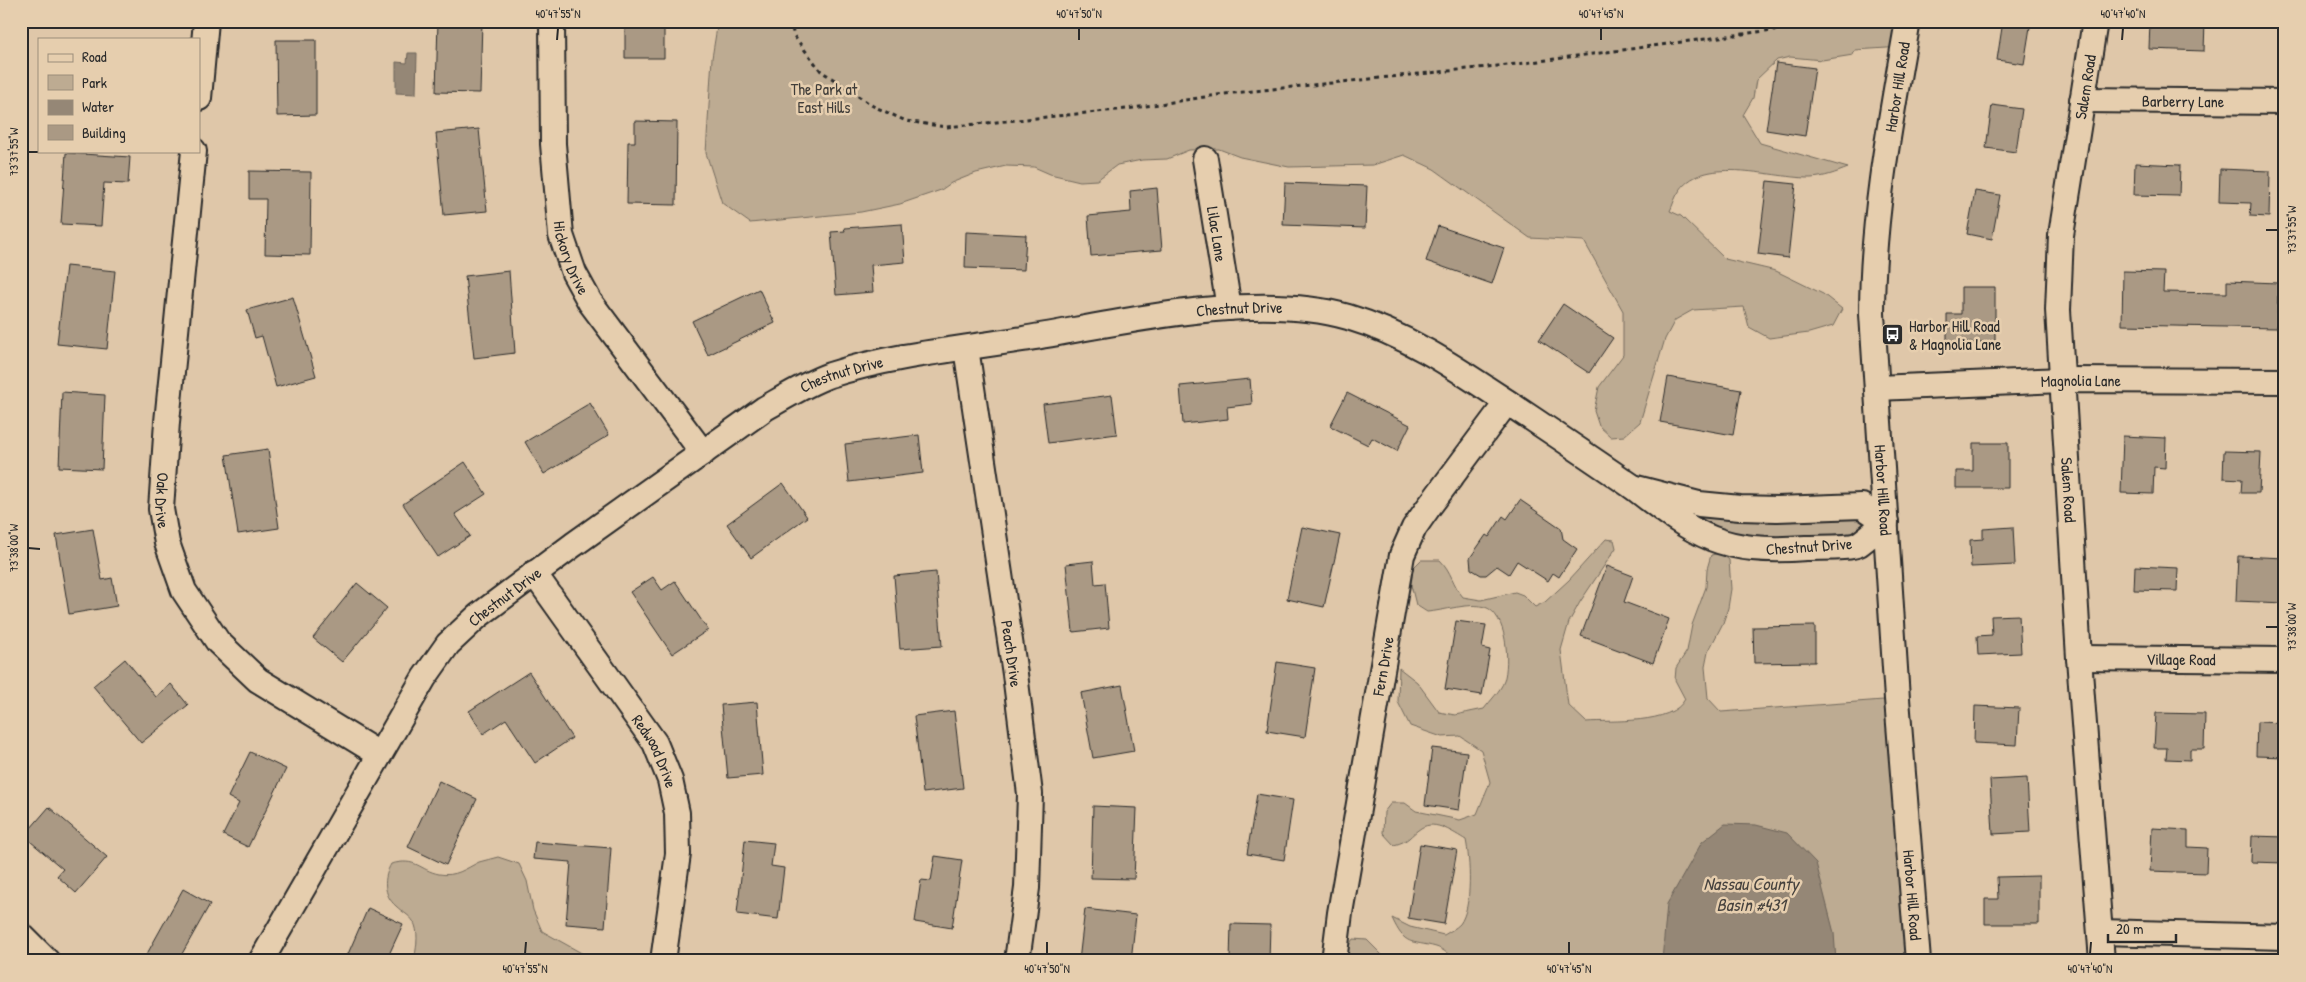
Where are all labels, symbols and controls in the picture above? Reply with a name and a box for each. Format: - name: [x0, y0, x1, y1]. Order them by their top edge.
- text: 40°47'55"N: [535, 5, 581, 22]
- text: 40°47'50"N: [1056, 5, 1102, 22]
- text: 40°47'45"N: [1579, 5, 1623, 22]
- text: 40°47'40"N: [2101, 5, 2145, 22]
- legend: [38, 38, 200, 152]
- street label: Harbor Hill Road: [1879, 40, 1915, 134]
- text: Road: [82, 46, 107, 67]
- street label: Salem Road: [2069, 53, 2101, 121]
- text: Park: [82, 72, 107, 93]
- park label: The Park at East Hills: [791, 78, 858, 118]
- street label: Barberry Lane: [2142, 90, 2225, 112]
- text: Water: [82, 96, 114, 117]
- text: Building: [82, 122, 126, 143]
- text: 73°37'55"W: [5, 127, 22, 176]
- street label: Lilac Lane: [1202, 205, 1232, 264]
- text: 73°37'55"W: [2283, 205, 2300, 254]
- street label: Hickory Drive: [549, 220, 595, 299]
- street label: Chestnut Drive: [1195, 296, 1284, 322]
- place label: Harbor Hill Road & Magnolia Lane: [1909, 315, 2002, 355]
- bus stop icon: Harbor Hill Road & Magnolia Lane: [1881, 323, 1905, 347]
- street label: Chestnut Drive: [796, 350, 886, 398]
- street label: Magnolia Lane: [2040, 369, 2122, 392]
- street label: Harbor Hill Road: [1870, 444, 1897, 536]
- street label: Salem Road: [2056, 457, 2082, 523]
- street label: Oak Drive: [150, 472, 175, 531]
- text: 73°38'00"W: [5, 523, 22, 572]
- street label: Chestnut Drive: [1765, 532, 1854, 560]
- street label: Chestnut Drive: [463, 561, 546, 631]
- text: 73°38'00"W: [2283, 602, 2300, 651]
- street label: Peach Drive: [996, 619, 1028, 689]
- street label: Fern Drive: [1367, 634, 1399, 698]
- street label: Village Road: [2146, 648, 2216, 670]
- street label: Redwood Drive: [627, 710, 682, 790]
- street label: Harbor Hill Road: [1898, 849, 1927, 941]
- water label: Nassau County Basin #431: [1703, 871, 1801, 917]
- scale bar: [2108, 912, 2176, 944]
- text: 20 m: [2116, 918, 2143, 939]
- text: 40°47'55"N: [502, 960, 548, 977]
- text: 40°47'50"N: [1024, 960, 1070, 977]
- text: 40°47'45"N: [1547, 960, 1591, 977]
- text: 40°47'40"N: [2068, 960, 2112, 977]

